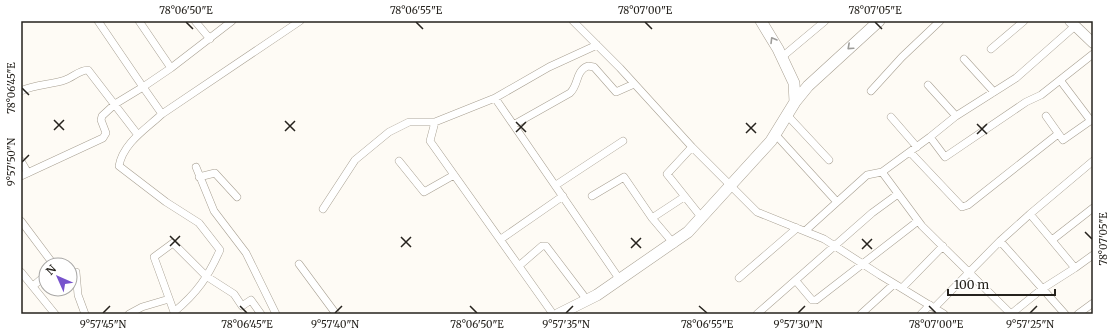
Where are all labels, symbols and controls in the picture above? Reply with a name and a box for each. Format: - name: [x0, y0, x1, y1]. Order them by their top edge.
- text: 78°06'50"E: [159, 4, 213, 17]
- text: 78°06'55"E: [390, 4, 443, 17]
- text: 78°07'00"E: [618, 4, 673, 17]
- text: 78°07'05"E: [848, 4, 902, 17]
- one-way arrow: [770, 37, 777, 44]
- one-way arrow: [847, 43, 855, 50]
- text: 78°06'45"E: [5, 62, 18, 114]
- text: 9°57'50"N: [5, 137, 18, 186]
- text: 78°07'05"E: [1097, 212, 1110, 266]
- north arrow: [38, 257, 78, 297]
- text: N: [43, 262, 59, 278]
- scale bar: [948, 271, 1055, 297]
- text: 100 m: [954, 277, 989, 292]
- text: 9°57'45"N: [80, 318, 127, 331]
- text: 78°06'45"E: [221, 318, 273, 331]
- text: 9°57'40"N: [311, 318, 359, 331]
- text: 78°06'50"E: [450, 318, 504, 331]
- text: 9°57'35"N: [542, 318, 590, 331]
- text: 78°06'55"E: [681, 318, 734, 331]
- text: 9°57'30"N: [774, 318, 823, 331]
- text: 78°07'00"E: [909, 318, 964, 331]
- text: 9°57'25"N: [1006, 318, 1054, 331]

